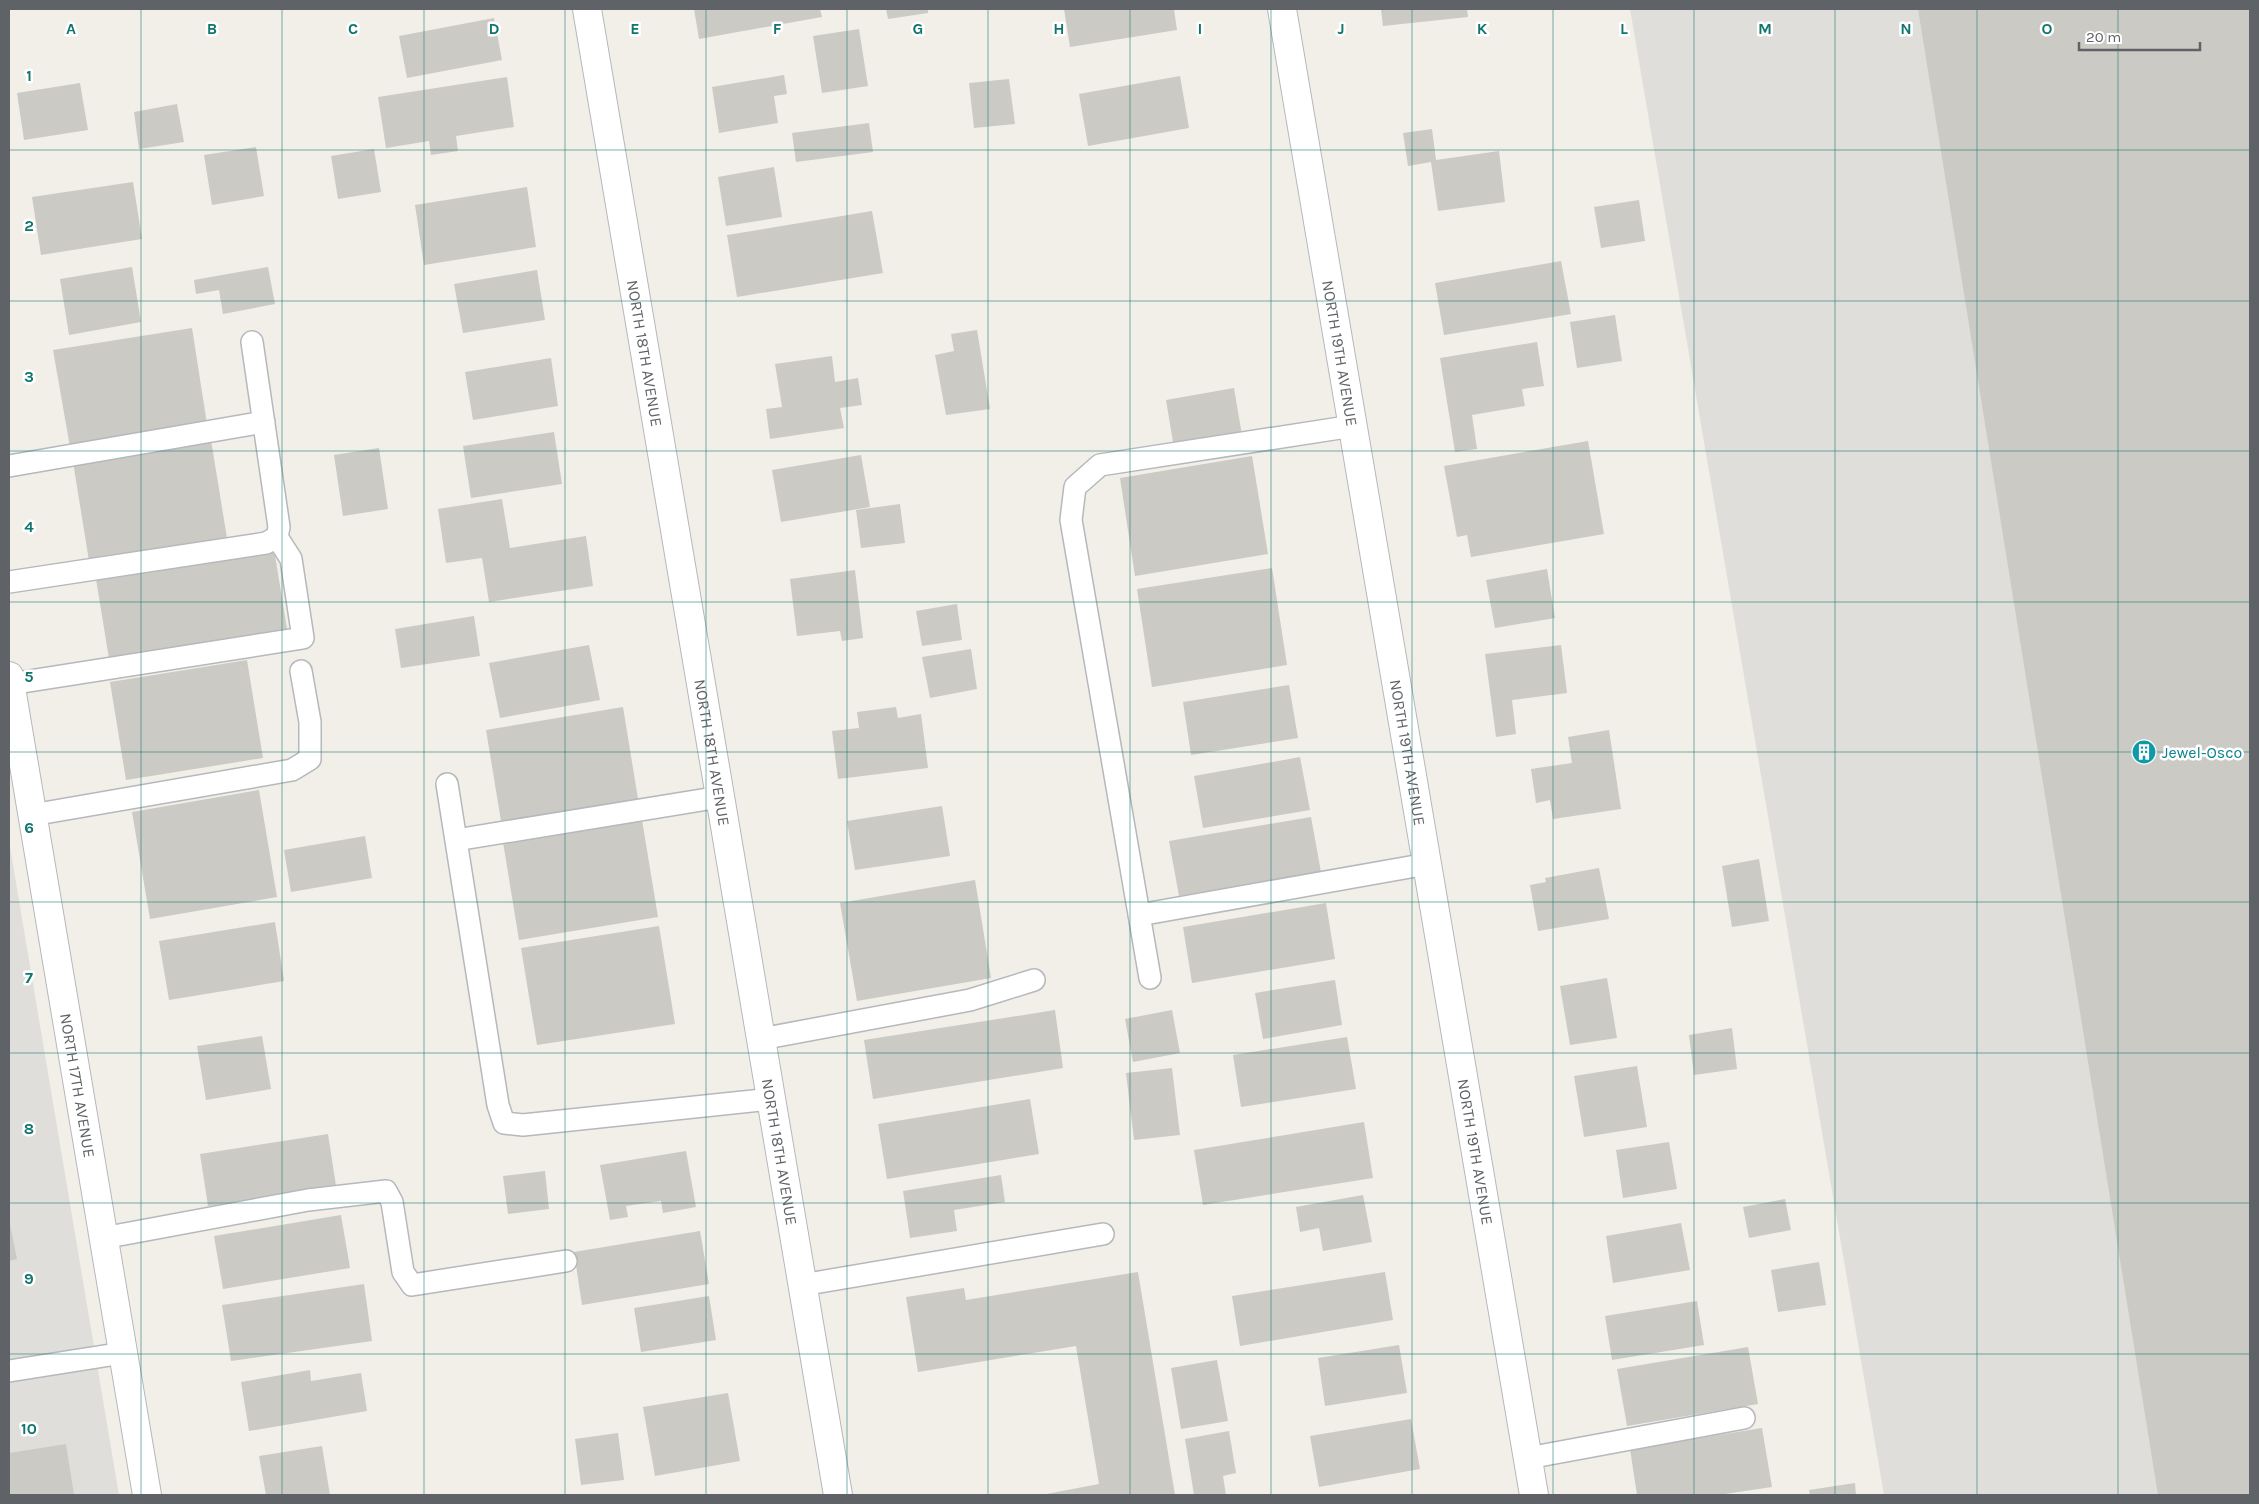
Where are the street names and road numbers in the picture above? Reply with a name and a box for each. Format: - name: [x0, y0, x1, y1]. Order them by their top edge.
- street label: NORTH 18TH AVENUE: [623, 278, 666, 428]
- street label: NORTH 19TH AVENUE: [1318, 279, 1362, 428]
- street label: NORTH 18TH AVENUE: [690, 678, 734, 827]
- street label: NORTH 19TH AVENUE: [1386, 678, 1429, 827]
- street label: NORTH 17TH AVENUE: [56, 1012, 99, 1159]
- street label: NORTH 18TH AVENUE: [758, 1077, 801, 1227]
- street label: NORTH 19TH AVENUE: [1454, 1077, 1497, 1226]

